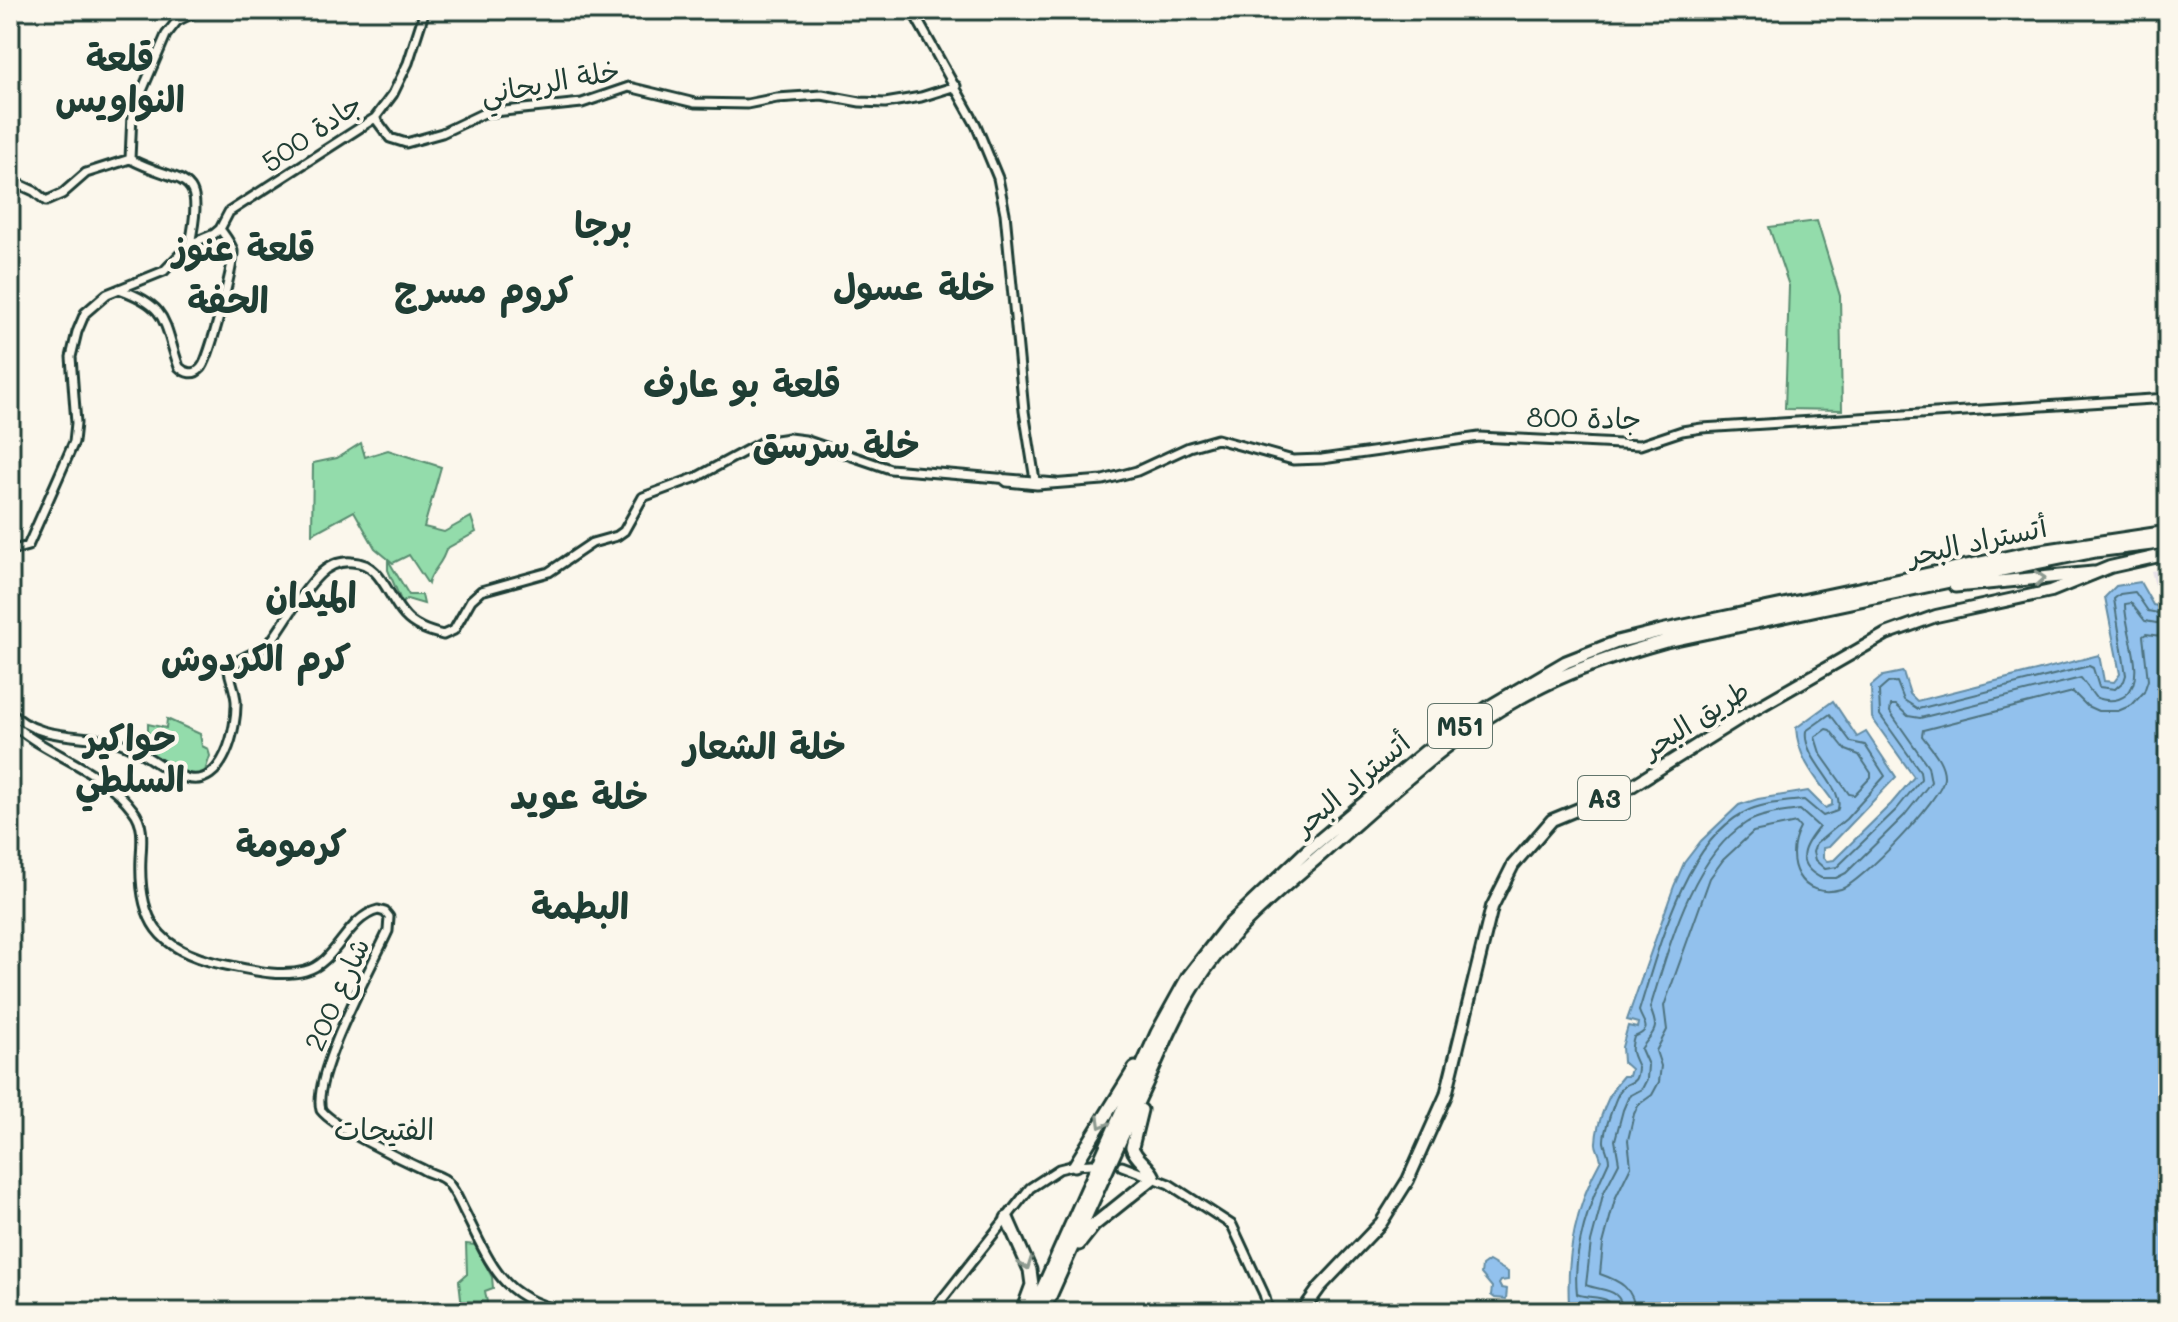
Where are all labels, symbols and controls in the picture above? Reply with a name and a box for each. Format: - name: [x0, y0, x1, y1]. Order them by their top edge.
- district label: قلعة النواويس: [55, 33, 185, 122]
- street label: خلة الريحاني: [478, 51, 624, 119]
- street label: جادة 500: [254, 84, 368, 180]
- district label: برجا: [574, 200, 632, 248]
- district label: قلعة عنوز: [170, 223, 315, 272]
- district label: خلة عسول: [833, 262, 995, 310]
- district label: كروم مسرج: [394, 265, 574, 318]
- district label: الحفة: [187, 275, 269, 322]
- district label: قلعة بو عارف: [643, 359, 841, 407]
- street label: جادة 800: [1526, 398, 1642, 436]
- district label: خلة سرسق: [752, 420, 920, 467]
- street label: أتستراد البحر: [1902, 508, 2050, 574]
- district label: الميدان: [265, 570, 357, 617]
- one-way arrow: [2034, 570, 2047, 587]
- district label: كرم الكردوش: [161, 633, 351, 686]
- street label: طريق البحر: [1633, 671, 1756, 767]
- road number: M51: [1428, 704, 1492, 748]
- district label: حواكير السلطي: [75, 713, 185, 812]
- district label: خلة الشعار: [681, 721, 846, 768]
- street label: أتستراد البحر: [1284, 724, 1418, 844]
- district label: خلة عويد: [510, 771, 648, 819]
- road number: A3: [1578, 776, 1630, 820]
- district label: كرمومة: [236, 819, 347, 867]
- district label: البطمة: [531, 881, 629, 929]
- street label: شارع 200: [295, 932, 380, 1057]
- district label: الفتيحات: [334, 1108, 434, 1148]
- one-way arrow: [1096, 1114, 1111, 1129]
- one-way arrow: [1017, 1256, 1033, 1270]

